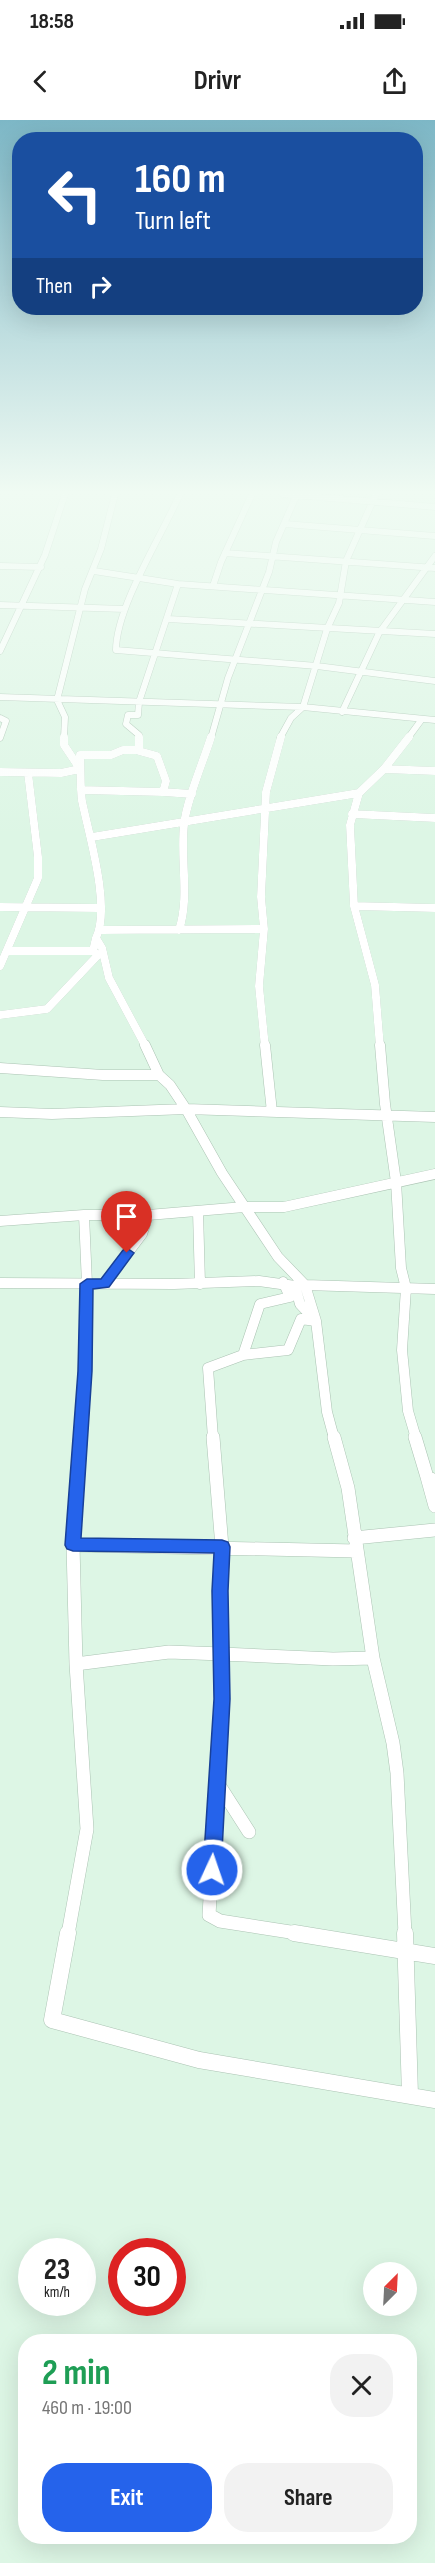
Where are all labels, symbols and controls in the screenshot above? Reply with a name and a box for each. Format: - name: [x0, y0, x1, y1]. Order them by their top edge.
- text: 18:58: [30, 8, 74, 35]
- icon: back: [24, 65, 57, 98]
- text: Drivr: [194, 65, 241, 97]
- icon: share: [378, 65, 411, 98]
- text: 160 m: [135, 154, 226, 205]
- icon: left: [36, 156, 114, 234]
- text: Turn left: [135, 205, 211, 237]
- icon: right: [84, 270, 117, 303]
- text: Then: [36, 273, 72, 300]
- pin: [101, 1191, 152, 1253]
- icon: arrive: [110, 1200, 143, 1233]
- position arrow: [180, 1838, 244, 1902]
- speed limit sign: 30: [108, 2238, 186, 2316]
- text: 23: [44, 2252, 70, 2288]
- north arrow: [363, 2262, 417, 2316]
- map controls: [363, 2262, 417, 2316]
- text: km/h: [44, 2283, 70, 2302]
- text: 2 min: [42, 2352, 111, 2395]
- button: close: [330, 2354, 393, 2417]
- text: 460 m · 19:00: [42, 2396, 132, 2420]
- button: Exit: [42, 2463, 212, 2532]
- button: Share: [224, 2463, 393, 2532]

